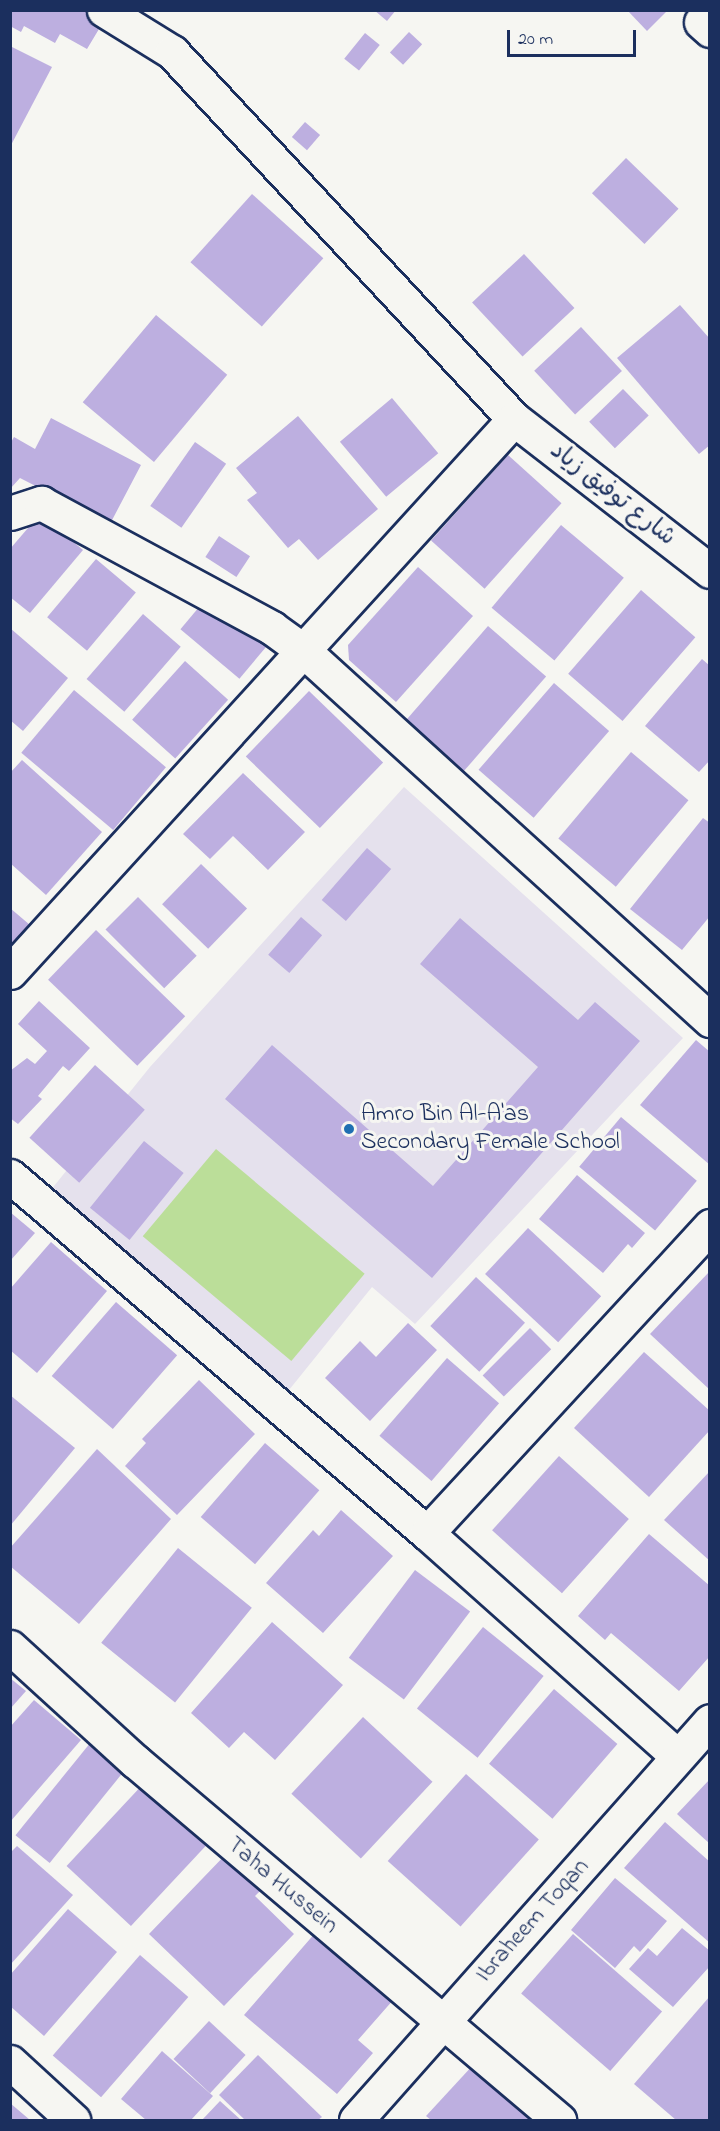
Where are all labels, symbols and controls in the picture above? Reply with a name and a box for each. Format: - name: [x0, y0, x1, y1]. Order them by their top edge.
- scale bar: [510, 18, 639, 56]
- text: 20 m: [518, 27, 553, 53]
- street label: شارع توفيق زياد: [543, 437, 681, 553]
- place label: Amro Bin Al-A'as Secondary Female School: [361, 1101, 620, 1157]
- marker: Amro Bin Al-A'as Secondary Female School: [342, 1122, 356, 1136]
- street label: Taha Hussein: [221, 1831, 343, 1941]
- street label: Ibraheem Toqan: [470, 1853, 596, 1989]

